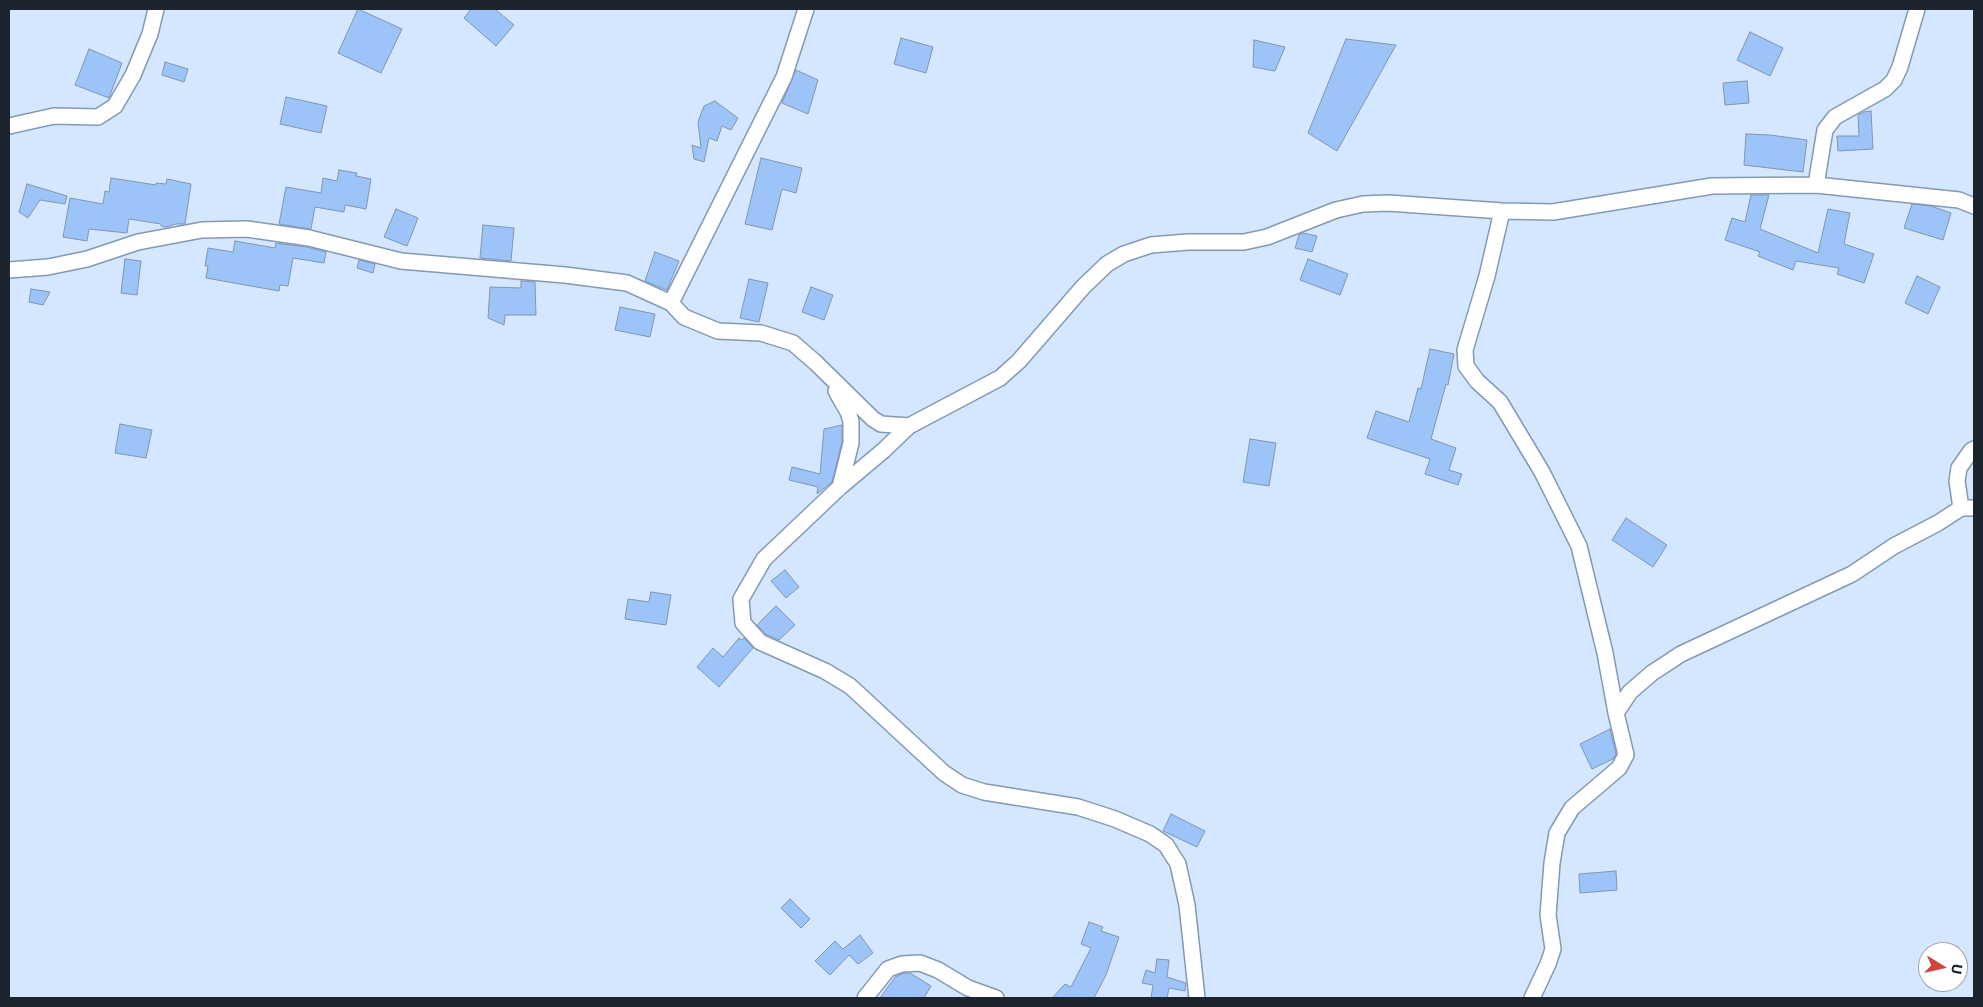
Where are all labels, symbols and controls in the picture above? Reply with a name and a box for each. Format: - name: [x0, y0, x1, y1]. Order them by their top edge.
- north arrow: [1918, 942, 1968, 992]
- text: U: [1948, 963, 1967, 976]

